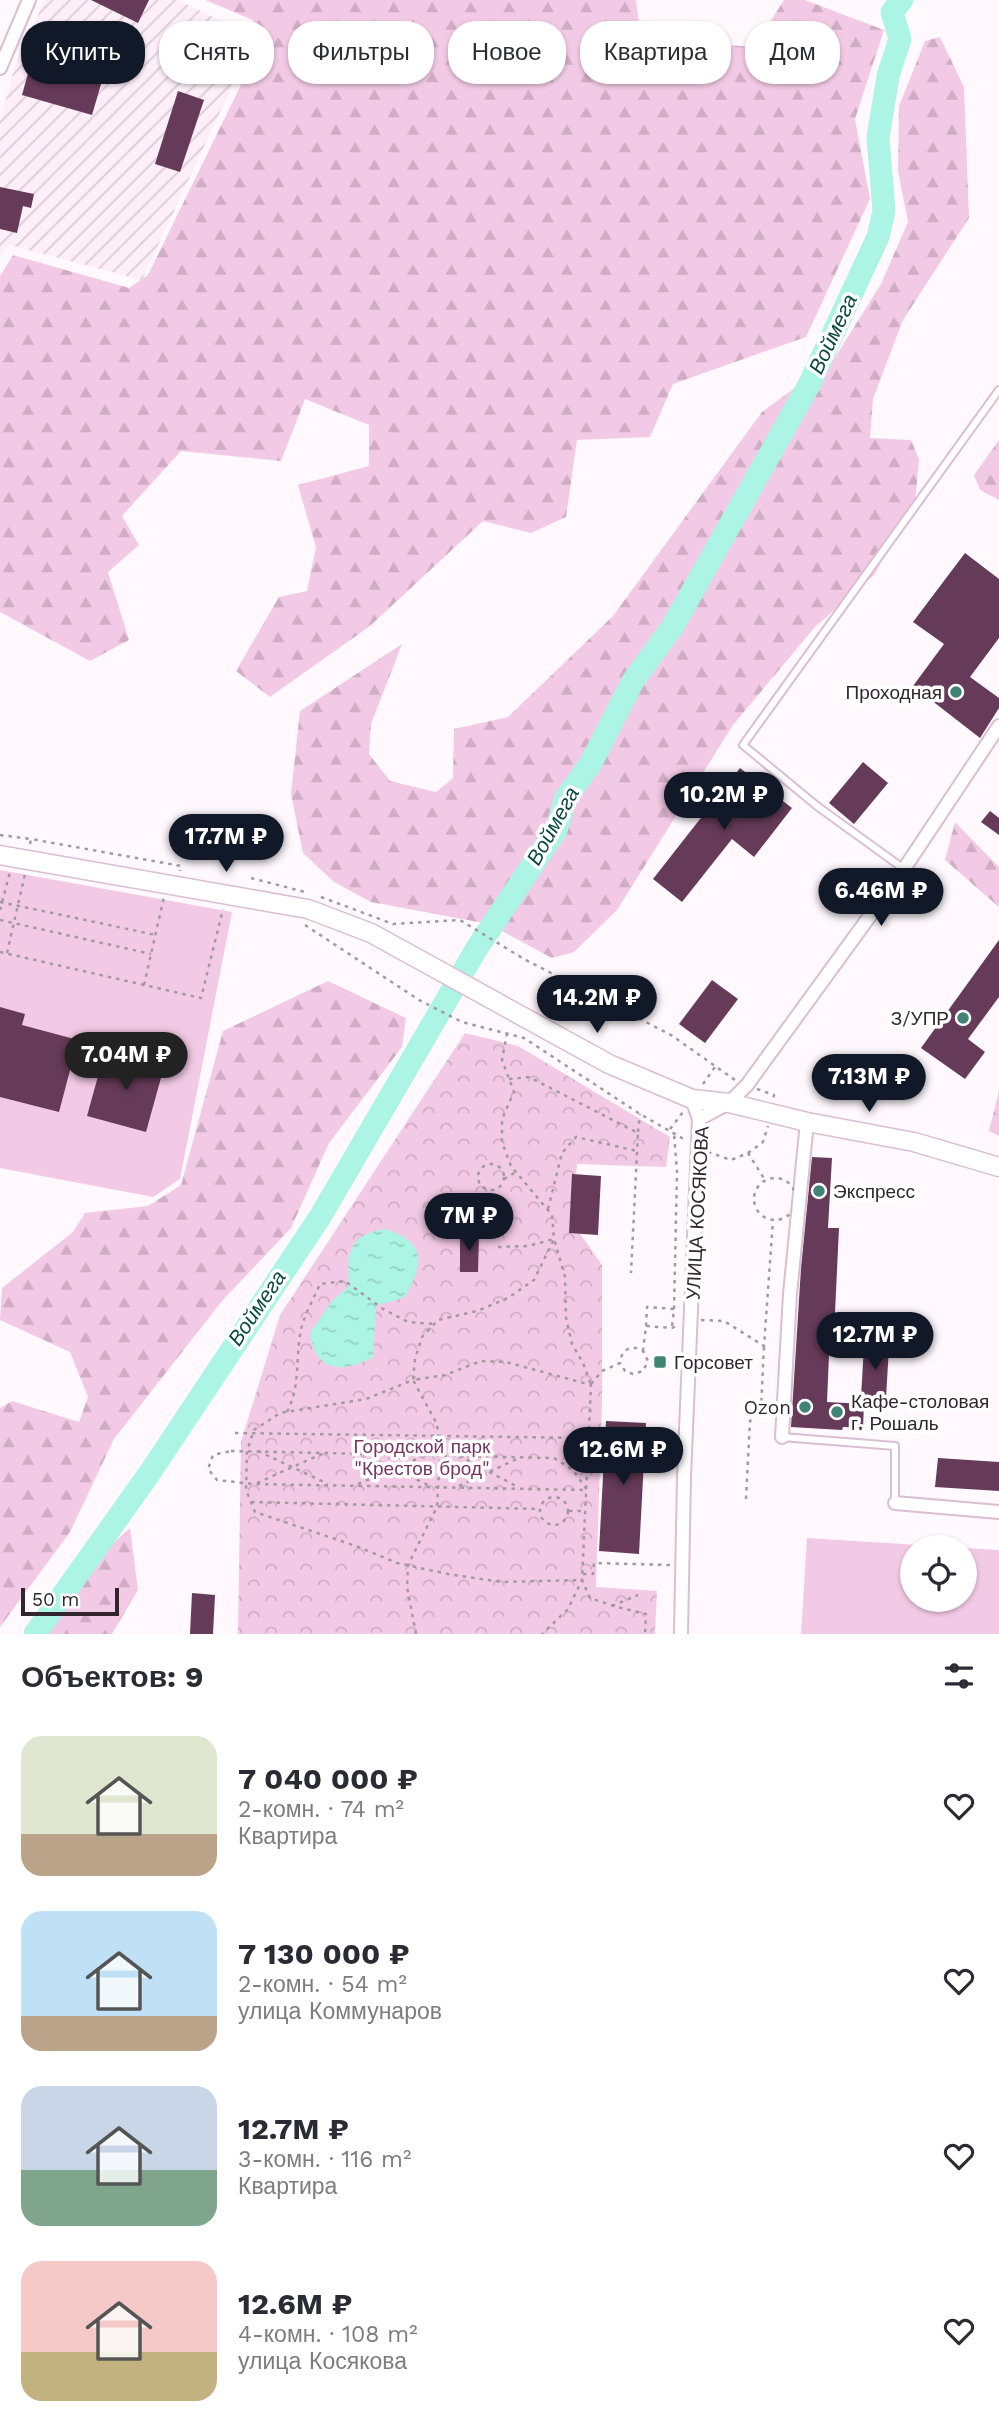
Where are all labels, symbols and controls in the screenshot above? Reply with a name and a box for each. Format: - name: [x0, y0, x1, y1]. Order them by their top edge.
- chip: Купить: [21, 21, 145, 84]
- chip: Снять: [159, 21, 274, 84]
- chip: Фильтры: [288, 21, 434, 84]
- chip: Новое: [448, 21, 566, 84]
- chip: Квартира: [580, 21, 731, 84]
- chip: Дом: [745, 21, 840, 84]
- water label: Воймега: [803, 290, 862, 378]
- place label: Проходная: [846, 681, 942, 704]
- marker: Проходная: [948, 684, 964, 700]
- pin: 10.2M ₽: [659, 772, 789, 832]
- text: 10.2M ₽: [680, 781, 768, 808]
- water label: Воймега: [521, 782, 584, 869]
- pin: 17.7M ₽: [161, 814, 291, 874]
- text: 17.7M ₽: [185, 823, 267, 850]
- pin: 6.46M ₽: [816, 869, 946, 928]
- text: 6.46M ₽: [834, 877, 928, 904]
- pin: 14.2M ₽: [532, 976, 662, 1035]
- text: 14.2M ₽: [553, 984, 641, 1011]
- place label: З/УПР: [891, 1007, 949, 1030]
- marker: З/УПР: [955, 1010, 971, 1026]
- pin: 7.04M ₽: [61, 1032, 191, 1092]
- text: 7.04M ₽: [81, 1041, 171, 1068]
- pin: 7.13M ₽: [804, 1054, 934, 1114]
- text: 7.13M ₽: [828, 1063, 910, 1090]
- street label: УЛИЦА КОСЯКОВА: [681, 1125, 714, 1301]
- place label: Экспресс: [833, 1180, 915, 1203]
- marker: Экспресс: [811, 1183, 827, 1199]
- pin: 7M ₽: [428, 1194, 510, 1253]
- text: 7M ₽: [440, 1202, 498, 1229]
- water label: Воймега: [222, 1265, 291, 1350]
- pin: 12.7M ₽: [810, 1312, 940, 1372]
- text: 12.7M ₽: [832, 1321, 918, 1348]
- place label: Горсовет: [674, 1351, 753, 1374]
- marker: Горсовет: [652, 1354, 668, 1370]
- place label: Кафе-столовая г. Рошаль: [851, 1390, 989, 1435]
- place label: Ozon: [744, 1396, 791, 1419]
- marker: Ozon: [797, 1399, 813, 1415]
- marker: Кафе-столовая г. Рошаль: [829, 1404, 845, 1420]
- pin: 12.6M ₽: [558, 1428, 688, 1487]
- park label: Городской парк "Крестов брод": [354, 1435, 491, 1480]
- text: 12.6M ₽: [579, 1436, 667, 1463]
- map controls: [900, 1535, 977, 1612]
- button: locate: [900, 1535, 977, 1612]
- scale bar: [21, 1585, 119, 1617]
- text: 50 m: [32, 1588, 79, 1611]
- icon: filters: [940, 1657, 978, 1695]
- text: Объектов: 9: [21, 1659, 204, 1694]
- text: 7 040 000 ₽: [238, 1761, 418, 1796]
- icon: home: [77, 1764, 161, 1848]
- icon: heart: [940, 1787, 978, 1825]
- text: 2-комн. · 74 m²: [238, 1796, 404, 1823]
- text: Квартира: [238, 1823, 337, 1850]
- text: 7 130 000 ₽: [238, 1936, 410, 1971]
- icon: home: [77, 1939, 161, 2023]
- icon: heart: [940, 1962, 978, 2000]
- text: 2-комн. · 54 m²: [238, 1971, 407, 1998]
- text: улица Коммунаров: [238, 1998, 442, 2025]
- text: 12.7M ₽: [238, 2111, 349, 2146]
- icon: home: [77, 2114, 161, 2198]
- icon: heart: [940, 2137, 978, 2175]
- text: 3-комн. · 116 m²: [238, 2146, 411, 2173]
- text: Квартира: [238, 2173, 337, 2200]
- text: 12.6M ₽: [238, 2286, 352, 2321]
- icon: home: [77, 2289, 161, 2373]
- icon: heart: [940, 2312, 978, 2350]
- text: 4-комн. · 108 m²: [238, 2321, 418, 2348]
- text: улица Косякова: [238, 2348, 407, 2375]

